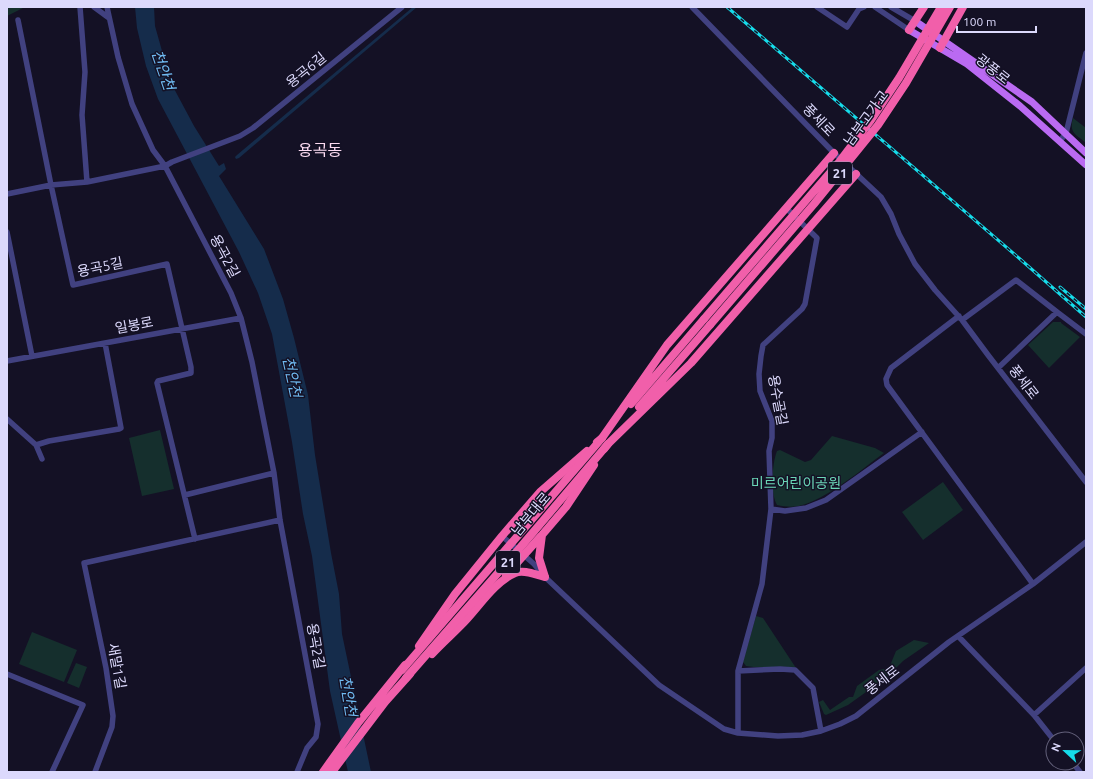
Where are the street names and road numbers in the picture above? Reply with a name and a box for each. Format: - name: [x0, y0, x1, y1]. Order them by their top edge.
- street label: 용곡6길: [283, 49, 329, 91]
- street label: 광풍로: [973, 51, 1013, 87]
- street label: 남부고가교: [841, 87, 891, 149]
- street label: 풍세로: [800, 101, 838, 140]
- road number: 21: [828, 162, 852, 184]
- street label: 용곡2길: [207, 232, 243, 280]
- street label: 용곡5길: [76, 254, 124, 280]
- street label: 일봉로: [114, 313, 155, 337]
- street label: 풍세로: [1006, 362, 1042, 402]
- street label: 용수골길: [765, 373, 791, 427]
- street label: 남부대로: [508, 489, 554, 539]
- road number: 21: [496, 551, 520, 573]
- street label: 용곡2길: [304, 622, 328, 670]
- street label: 새말1길: [105, 642, 129, 690]
- street label: 풍세로: [862, 662, 902, 698]

